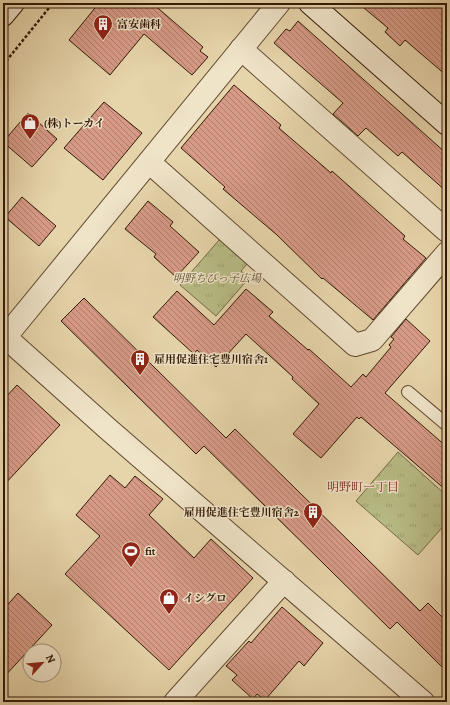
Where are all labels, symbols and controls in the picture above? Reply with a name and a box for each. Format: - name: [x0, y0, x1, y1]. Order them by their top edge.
- building icon: 富安歯科: [92, 13, 114, 41]
- place label: 富安歯科: [117, 17, 161, 32]
- shop icon: (株)トーカイ: [19, 112, 41, 140]
- place label: (株)トーカイ: [44, 116, 105, 131]
- park label: 明野ちびっ子広場: [173, 271, 262, 286]
- building icon: 雇用促進住宅豊川宿舎1: [129, 348, 151, 376]
- place label: 雇用促進住宅豊川宿舎1: [154, 352, 268, 367]
- district label: 明野町一丁目: [327, 479, 399, 495]
- building icon: 雇用促進住宅豊川宿舎2: [302, 501, 324, 529]
- place label: 雇用促進住宅豊川宿舎2: [184, 505, 300, 520]
- sports icon: fit: [120, 540, 142, 568]
- place label: fit: [145, 544, 156, 559]
- shop icon: イシグロ: [158, 587, 180, 615]
- place label: イシグロ: [183, 591, 227, 606]
- north arrow: [22, 643, 62, 683]
- text: N: [42, 652, 59, 666]

